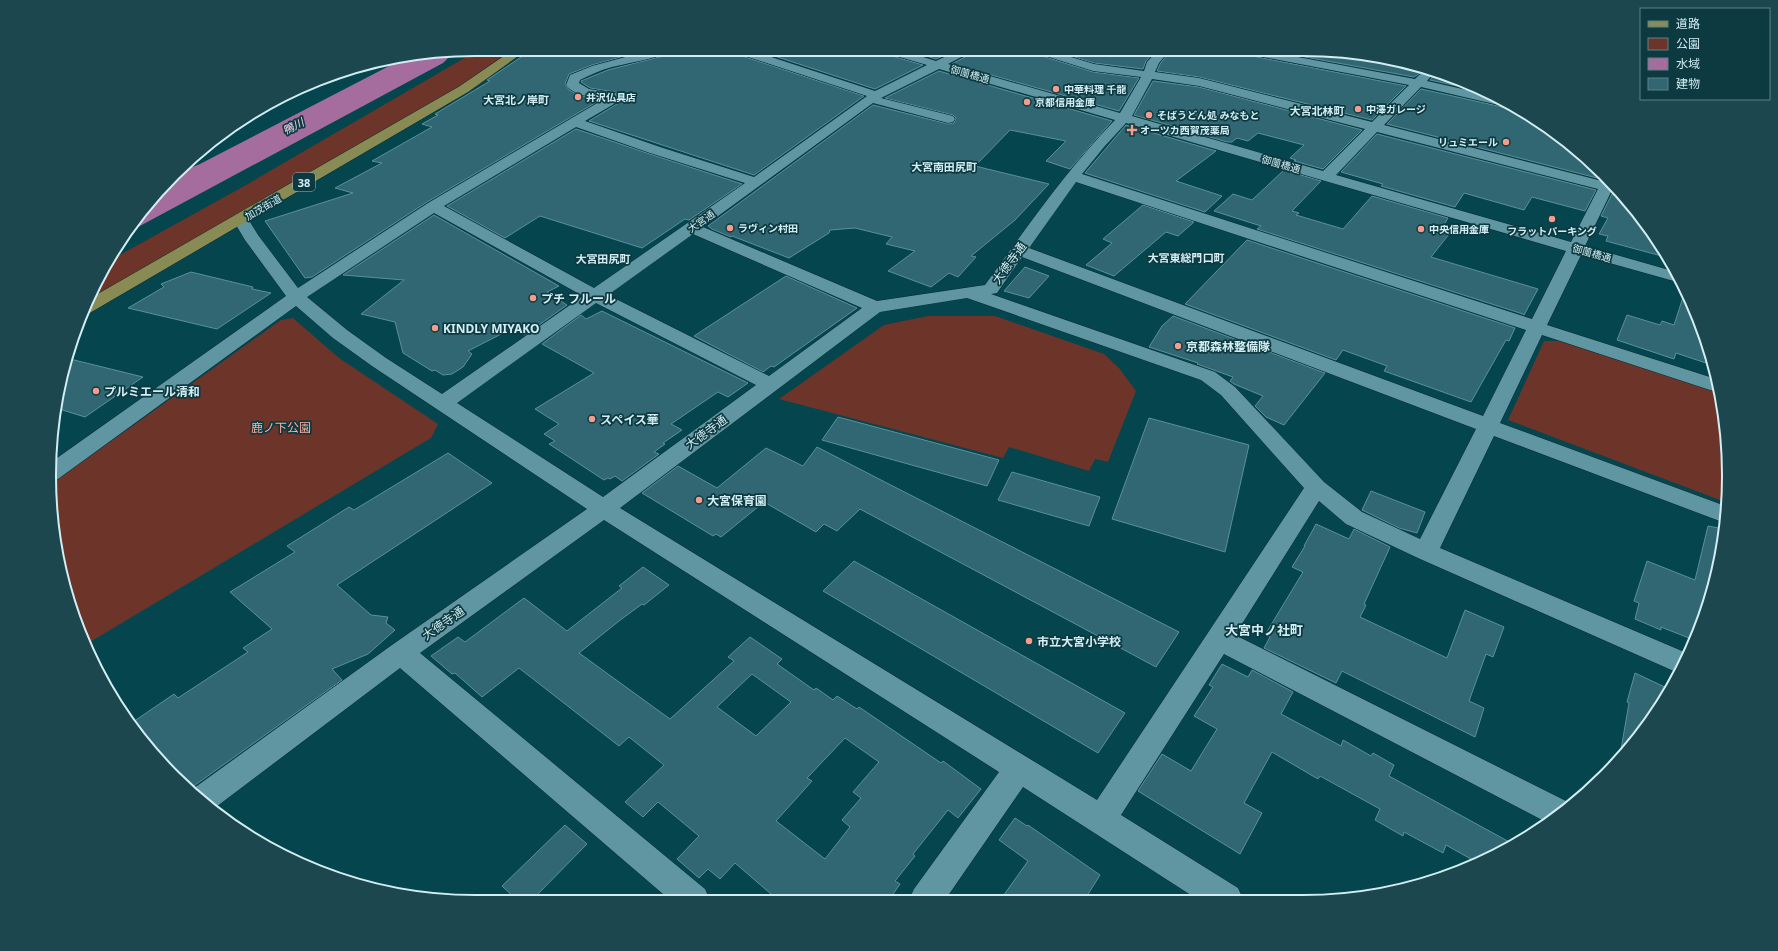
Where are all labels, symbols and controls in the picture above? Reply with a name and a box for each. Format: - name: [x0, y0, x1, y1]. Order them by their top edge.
- legend: [1640, 8, 1770, 100]
- text: 道路: [1676, 15, 1700, 32]
- text: 公園: [1676, 35, 1700, 52]
- text: 水域: [1676, 55, 1700, 72]
- street label: 御薗橋通: [949, 62, 991, 86]
- text: 建物: [1676, 75, 1700, 92]
- place label: 中華料理 千龍: [1064, 82, 1127, 96]
- marker: 中華料理 千龍: [1051, 84, 1061, 94]
- place label: 井沢仏具店: [586, 90, 636, 104]
- district label: 大宮北ノ岸町: [483, 92, 549, 107]
- marker: 井沢仏具店: [573, 92, 583, 102]
- place label: 京都信用金庫: [1035, 95, 1095, 109]
- marker: 京都信用金庫: [1022, 97, 1032, 107]
- place label: 中澤ガレージ: [1366, 102, 1426, 116]
- district label: 大宮北林町: [1290, 103, 1345, 118]
- marker: 中澤ガレージ: [1353, 104, 1363, 114]
- place label: そばうどん処 みなもと: [1157, 108, 1259, 122]
- marker: そばうどん処 みなもと: [1144, 110, 1154, 120]
- water label: 鴨川: [280, 114, 307, 138]
- place label: オーツカ西賀茂薬局: [1140, 123, 1230, 137]
- marker: オーツカ西賀茂薬局: [1127, 125, 1137, 135]
- place label: リュミエール: [1438, 135, 1498, 149]
- marker: リュミエール: [1501, 137, 1511, 147]
- street label: 御薗橋通: [1260, 152, 1302, 176]
- district label: 大宮南田尻町: [911, 159, 977, 174]
- road number: 38: [293, 173, 315, 191]
- street label: 加茂街道: [242, 191, 284, 223]
- street label: 大宮通: [685, 207, 717, 235]
- marker: フラットパーキング: [1547, 214, 1557, 224]
- place label: ラヴィン村田: [738, 221, 798, 235]
- place label: 中央信用金庫: [1429, 222, 1489, 236]
- marker: ラヴィン村田: [725, 223, 735, 233]
- marker: 中央信用金庫: [1416, 224, 1426, 234]
- place label: フラットパーキング: [1507, 224, 1597, 238]
- street label: 大徳寺通: [988, 239, 1030, 287]
- street label: 御薗橋通: [1571, 241, 1613, 265]
- district label: 大宮東総門口町: [1148, 250, 1225, 265]
- district label: 大宮田尻町: [576, 251, 631, 266]
- place label: プチ フルール: [541, 290, 616, 307]
- marker: プチ フルール: [528, 293, 538, 303]
- place label: KINDLY MIYAKO: [443, 320, 539, 337]
- marker: KINDLY MIYAKO: [430, 323, 440, 333]
- place label: 京都森林整備隊: [1186, 338, 1270, 355]
- marker: 京都森林整備隊: [1173, 341, 1183, 351]
- place label: プルミエール清和: [104, 383, 200, 400]
- marker: プルミエール清和: [91, 386, 101, 396]
- place label: スペイス華: [600, 411, 659, 428]
- street label: 大徳寺通: [682, 411, 730, 453]
- marker: スペイス華: [587, 414, 597, 424]
- park label: 鹿ノ下公園: [251, 419, 311, 436]
- place label: 大宮保育園: [707, 492, 767, 509]
- marker: 大宮保育園: [694, 495, 704, 505]
- street label: 大徳寺通: [418, 602, 468, 644]
- district label: 大宮中ノ社町: [1225, 621, 1303, 639]
- place label: 市立大宮小学校: [1037, 633, 1121, 650]
- marker: 市立大宮小学校: [1024, 636, 1034, 646]

